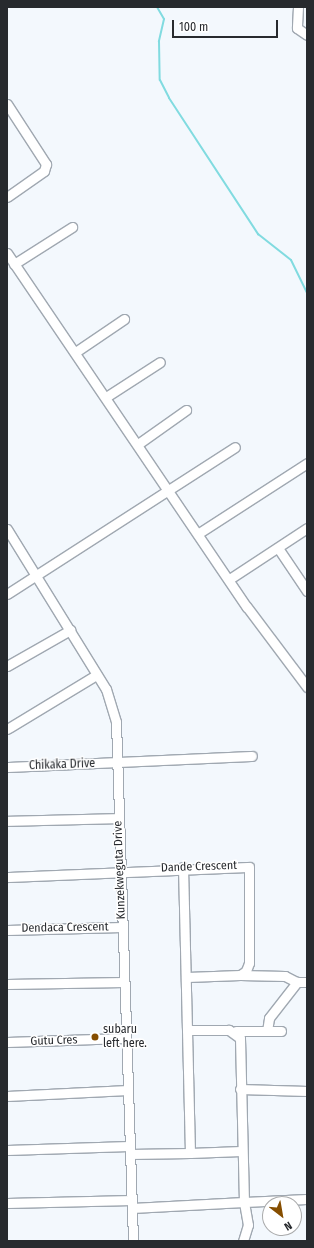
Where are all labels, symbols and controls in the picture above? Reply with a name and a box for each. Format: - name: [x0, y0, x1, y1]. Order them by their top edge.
- scale bar: [174, 12, 280, 38]
- text: 100 m: [179, 20, 208, 34]
- street label: Chikaka Drive: [29, 757, 95, 773]
- street label: Kunzekweguta Drive: [111, 821, 129, 919]
- street label: Dande Crescent: [161, 858, 237, 876]
- street label: Dendaca Crescent: [21, 920, 109, 936]
- place label: subaru left here.: [103, 1023, 147, 1051]
- marker: subaru left here.: [90, 1032, 100, 1042]
- street label: Gutu Cres: [30, 1033, 78, 1049]
- north arrow: [262, 1196, 302, 1236]
- text: N: [282, 1219, 294, 1233]

